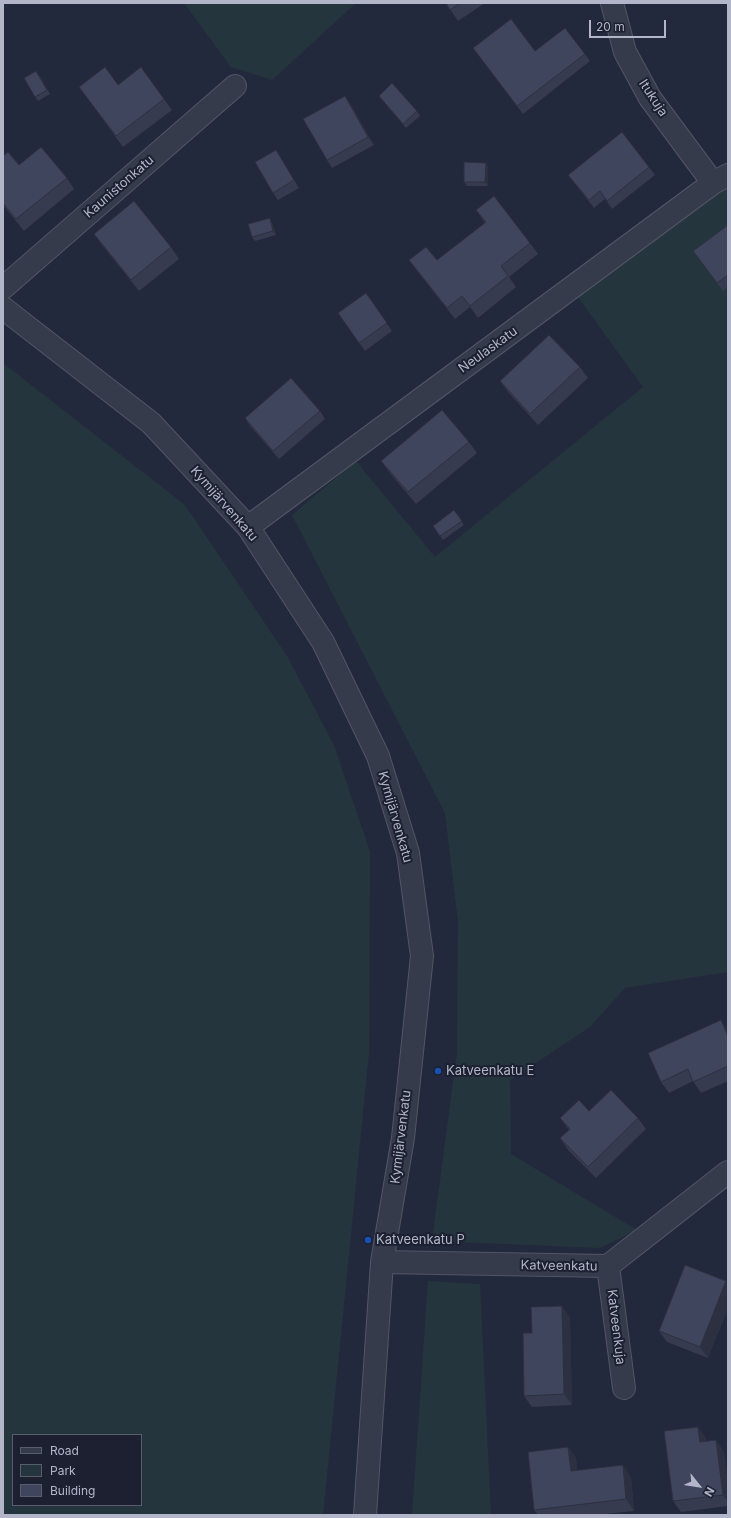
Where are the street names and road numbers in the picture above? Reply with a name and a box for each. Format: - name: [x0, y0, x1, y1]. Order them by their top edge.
- street label: Itukuja: [635, 77, 671, 119]
- street label: Kaunistonkatu: [81, 152, 157, 222]
- street label: Neulaskatu: [456, 323, 520, 377]
- street label: Kymijärvenkatu: [187, 463, 261, 545]
- street label: Kymijärvenkatu: [375, 770, 415, 864]
- street label: Kymijärvenkatu: [388, 1089, 414, 1185]
- street label: Katveenkatu: [520, 1258, 598, 1274]
- street label: Katveenkuja: [604, 1288, 628, 1366]

